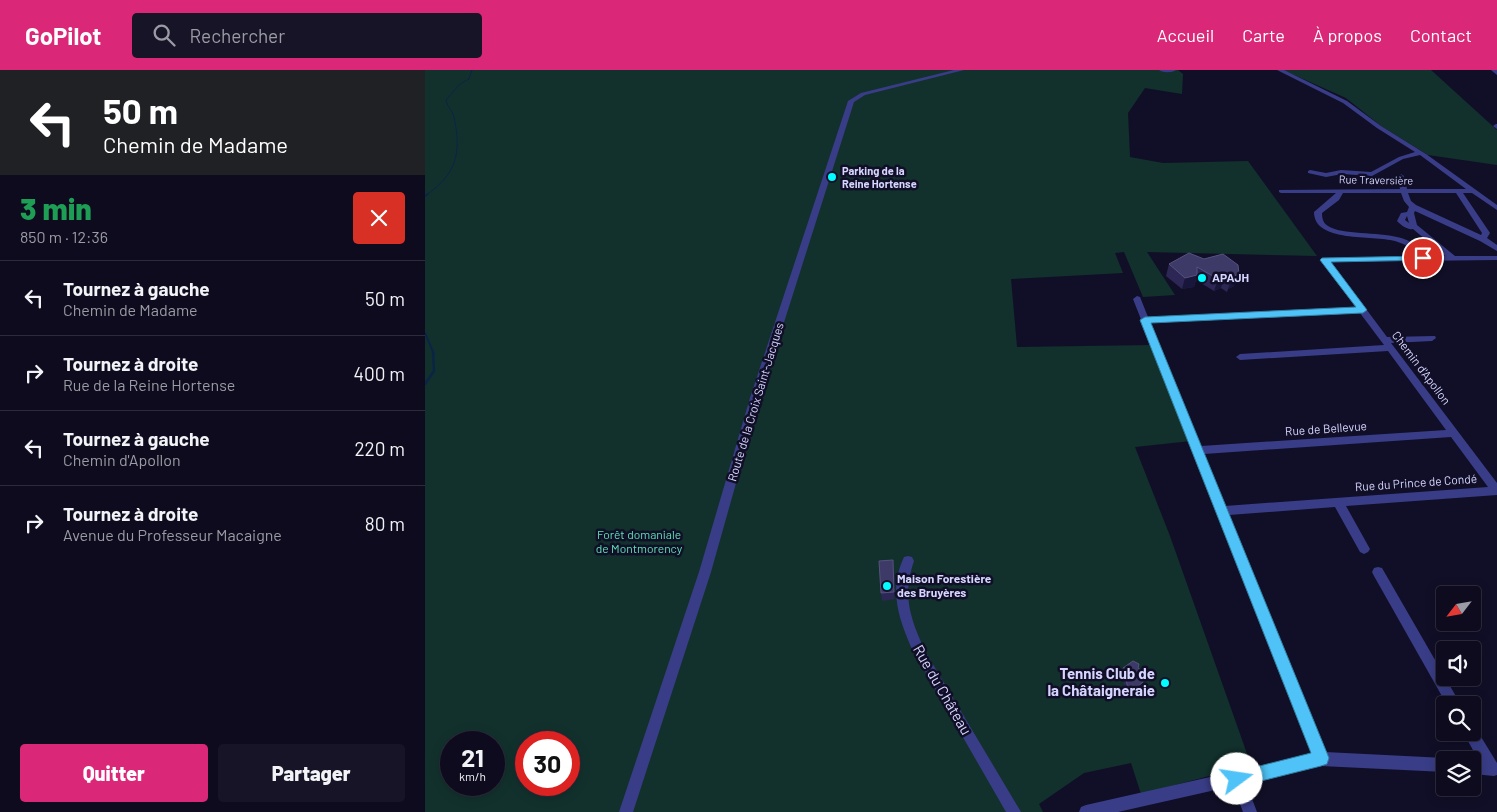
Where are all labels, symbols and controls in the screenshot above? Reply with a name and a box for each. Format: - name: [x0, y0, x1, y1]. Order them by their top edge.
- search box: [132, 13, 482, 58]
- text: GoPilot: [25, 21, 102, 50]
- icon: search: [150, 21, 178, 49]
- text: Rechercher: [190, 24, 285, 47]
- text: Accueil: [1157, 24, 1214, 46]
- text: Carte: [1242, 24, 1285, 46]
- text: À propos: [1313, 24, 1382, 46]
- text: Contact: [1410, 24, 1472, 46]
- text: 50 m: [103, 89, 178, 131]
- icon: left: [20, 90, 85, 155]
- text: Chemin de Madame: [103, 131, 288, 157]
- place label: Parking de la Reine Hortense: [842, 164, 917, 190]
- marker: Parking de la Reine Hortense: [826, 171, 838, 183]
- street label: Rue Traversière: [1339, 172, 1414, 187]
- text: 3 min: [20, 190, 92, 226]
- button: close: [353, 192, 405, 244]
- text: 850 m · 12:36: [20, 227, 108, 246]
- pin: [1402, 237, 1444, 279]
- icon: arrive: [1409, 244, 1437, 272]
- place label: APAJH: [1212, 270, 1249, 284]
- marker: APAJH: [1196, 272, 1208, 284]
- text: Tournez à gauche: [63, 277, 210, 300]
- icon: left: [20, 284, 48, 312]
- text: 50 m: [365, 287, 405, 310]
- text: Chemin de Madame: [63, 300, 198, 319]
- street label: Route de la Croix Saint-Jacques: [724, 320, 786, 483]
- street label: Chemin d'Apollon: [1390, 328, 1454, 407]
- text: Tournez à droite: [63, 352, 199, 375]
- icon: right: [20, 359, 48, 387]
- text: 400 m: [354, 362, 405, 385]
- text: Rue de la Reine Hortense: [63, 375, 235, 394]
- street label: Rue de Bellevue: [1284, 418, 1367, 438]
- text: Tournez à gauche: [63, 427, 210, 450]
- icon: left: [20, 434, 48, 462]
- text: 220 m: [354, 437, 405, 460]
- text: Chemin d'Apollon: [63, 450, 181, 469]
- street label: Rue du Prince de Condé: [1354, 471, 1477, 493]
- text: Tournez à droite: [63, 502, 199, 525]
- icon: right: [20, 509, 48, 537]
- text: 80 m: [365, 512, 405, 535]
- text: Avenue du Professeur Macaigne: [63, 525, 282, 544]
- park label: Forêt domaniale de Montmorency: [596, 527, 683, 555]
- place label: Maison Forestière des Bruyères: [897, 571, 992, 599]
- marker: Maison Forestière des Bruyères: [881, 580, 893, 592]
- north arrow: [1436, 586, 1481, 631]
- map controls: [1436, 586, 1481, 796]
- street label: Rue du Château: [910, 641, 976, 738]
- button: sound: [1436, 641, 1481, 686]
- place label: Tennis Club de la Châtaigneraie: [1047, 664, 1155, 699]
- marker: Tennis Club de la Châtaigneraie: [1159, 677, 1171, 689]
- button: search: [1436, 696, 1481, 741]
- speed limit sign: 30: [515, 731, 580, 796]
- text: 21: [461, 742, 484, 772]
- button: Quitter: [20, 744, 208, 802]
- button: Partager: [218, 744, 405, 802]
- button: layers: [1436, 751, 1481, 796]
- position arrow: [1210, 752, 1262, 804]
- text: km/h: [459, 769, 486, 783]

